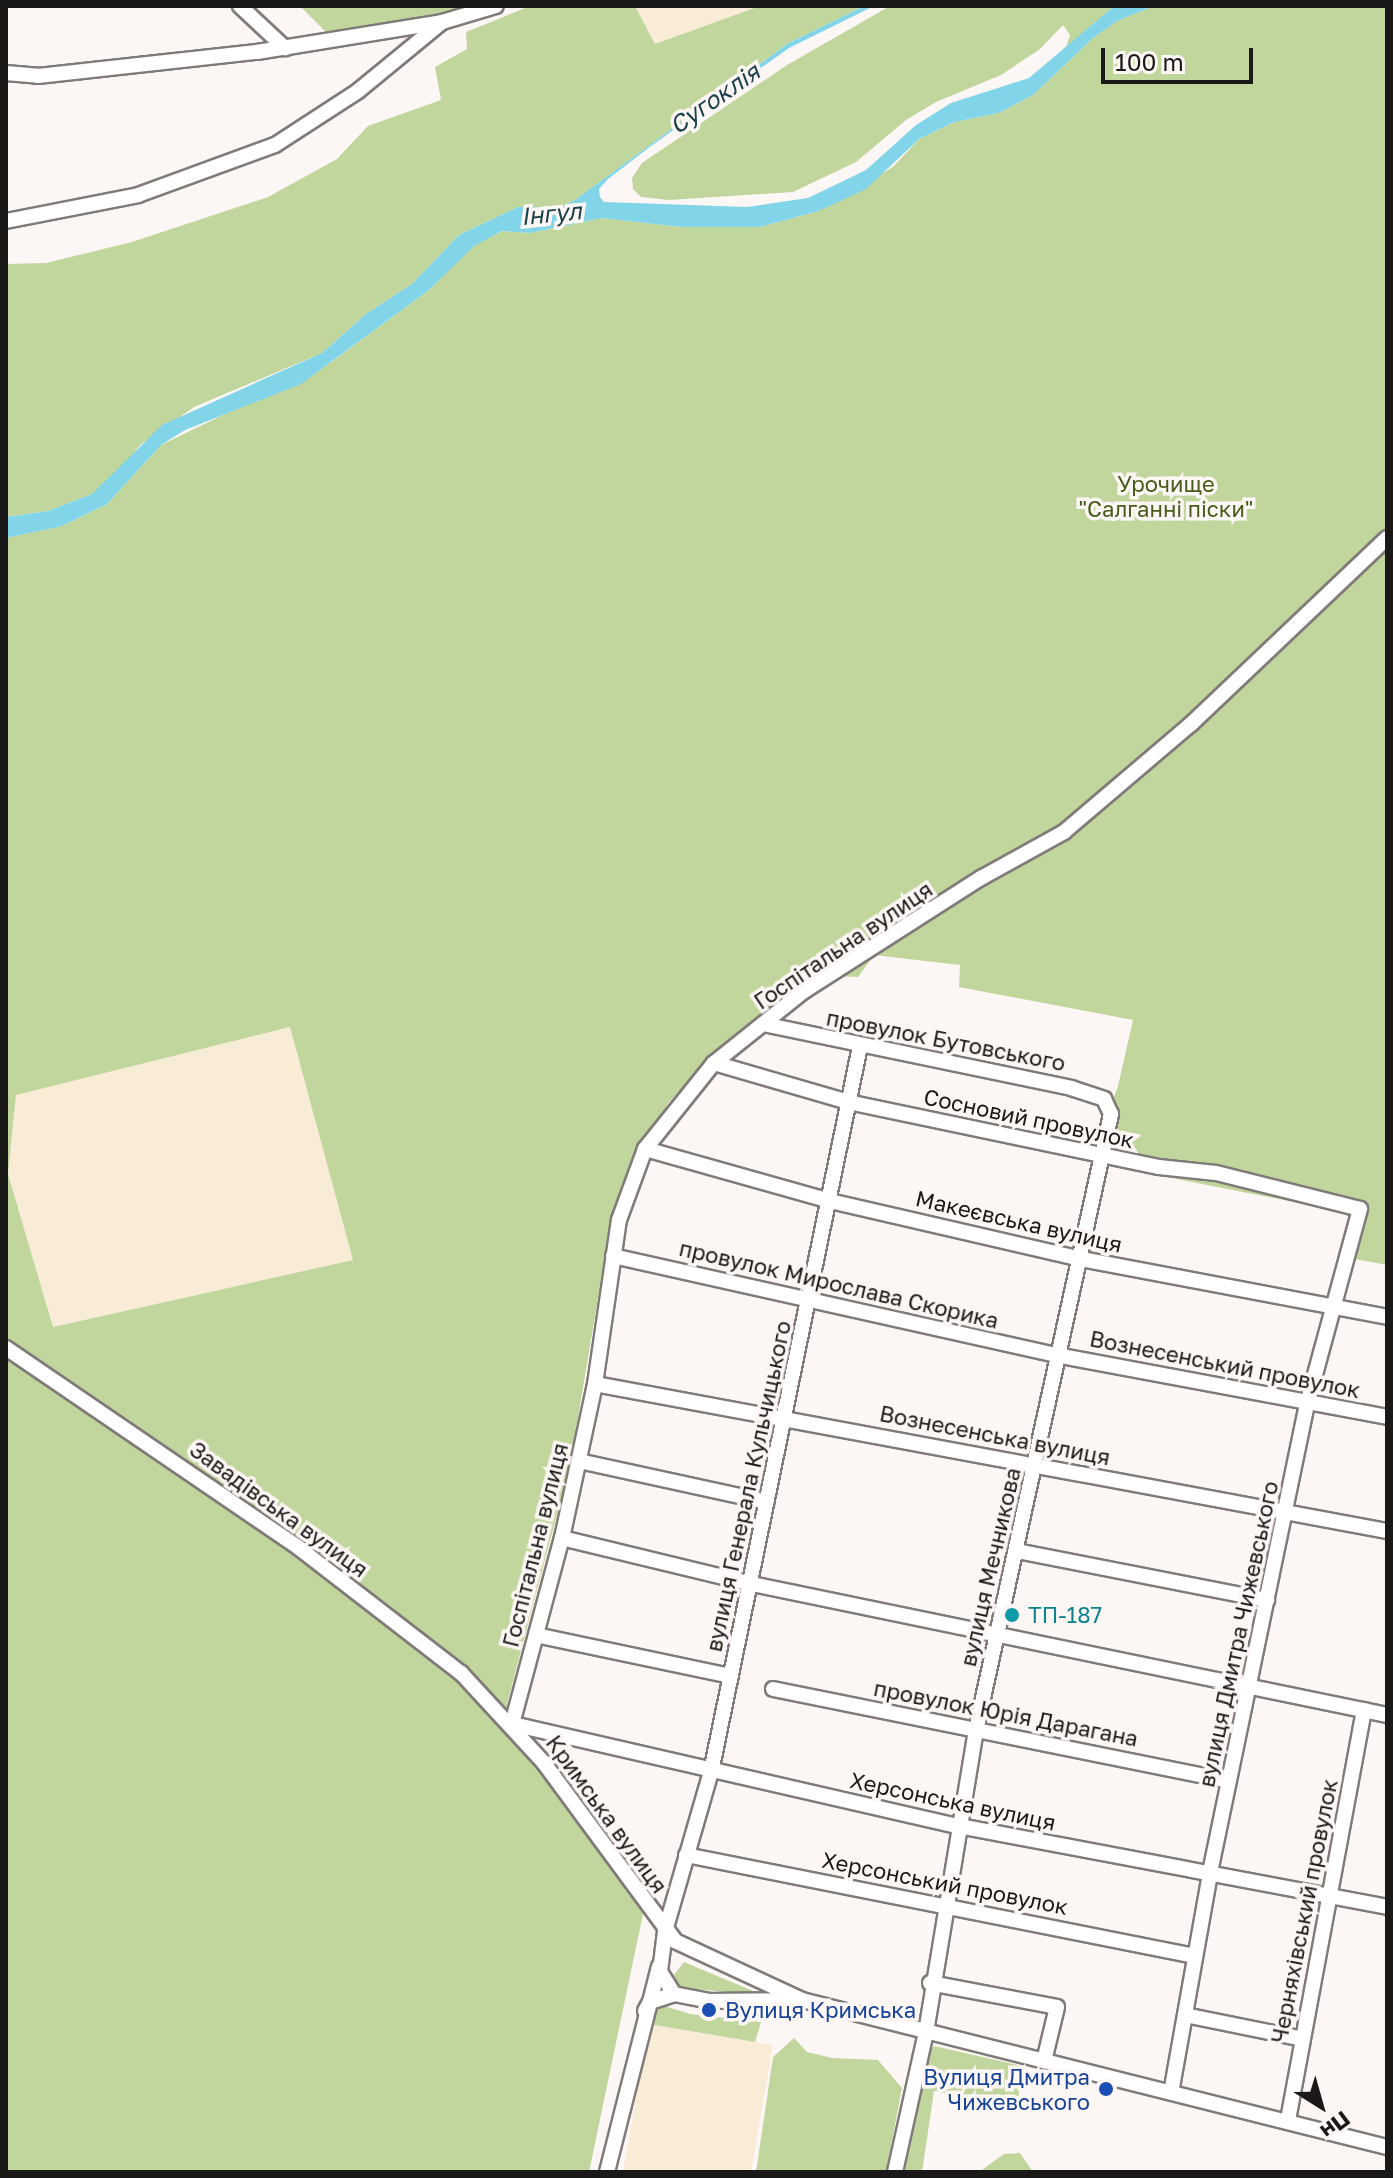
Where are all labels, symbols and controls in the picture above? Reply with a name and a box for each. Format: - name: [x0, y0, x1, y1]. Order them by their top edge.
- scale bar: [1105, 32, 1257, 82]
- text: 100 m: [1115, 47, 1184, 76]
- water label: Сугоклія: [663, 57, 765, 139]
- water label: Інгул: [519, 196, 583, 230]
- park label: Урочище "Салганні піски": [1079, 470, 1253, 522]
- street label: Госпітальна вулиця: [749, 876, 937, 1014]
- street label: провулок Бутовського: [824, 1004, 1068, 1076]
- street label: Сосновий провулок: [922, 1083, 1136, 1153]
- street label: Макеєвська вулиця: [913, 1184, 1125, 1258]
- street label: провулок Мирослава Скорика: [677, 1234, 1001, 1334]
- street label: вулиця Генерала Кульчицького: [700, 1318, 796, 1654]
- street label: Вознесенський провулок: [1088, 1325, 1362, 1403]
- street label: Вознесенська вулиця: [877, 1400, 1113, 1470]
- street label: Завадівська вулиця: [185, 1436, 373, 1582]
- street label: Госпітальна вулиця: [497, 1440, 573, 1650]
- street label: вулиця Мечникова: [954, 1465, 1026, 1669]
- street label: вулиця Дмитра Чижевського: [1193, 1479, 1283, 1789]
- place label: ТП-187: [1028, 1602, 1102, 1628]
- marker: ТП-187: [1003, 1606, 1021, 1624]
- street label: провулок Юрія Дарагана: [872, 1674, 1140, 1752]
- street label: Кримська вулиця: [541, 1730, 673, 1898]
- street label: Херсонська вулиця: [848, 1766, 1058, 1836]
- street label: Черняхівський провулок: [1265, 1777, 1343, 2045]
- street label: Херсонський провулок: [820, 1846, 1070, 1920]
- place label: Вулиця Кримська: [725, 1997, 916, 2023]
- marker: Вулиця Кримська: [700, 2001, 718, 2019]
- place label: Вулиця Дмитра Чижевського: [923, 2063, 1090, 2114]
- north arrow: [1281, 2066, 1361, 2146]
- marker: Вулиця Дмитра Чижевського: [1097, 2080, 1115, 2098]
- text: Пн: [1316, 2106, 1356, 2145]

